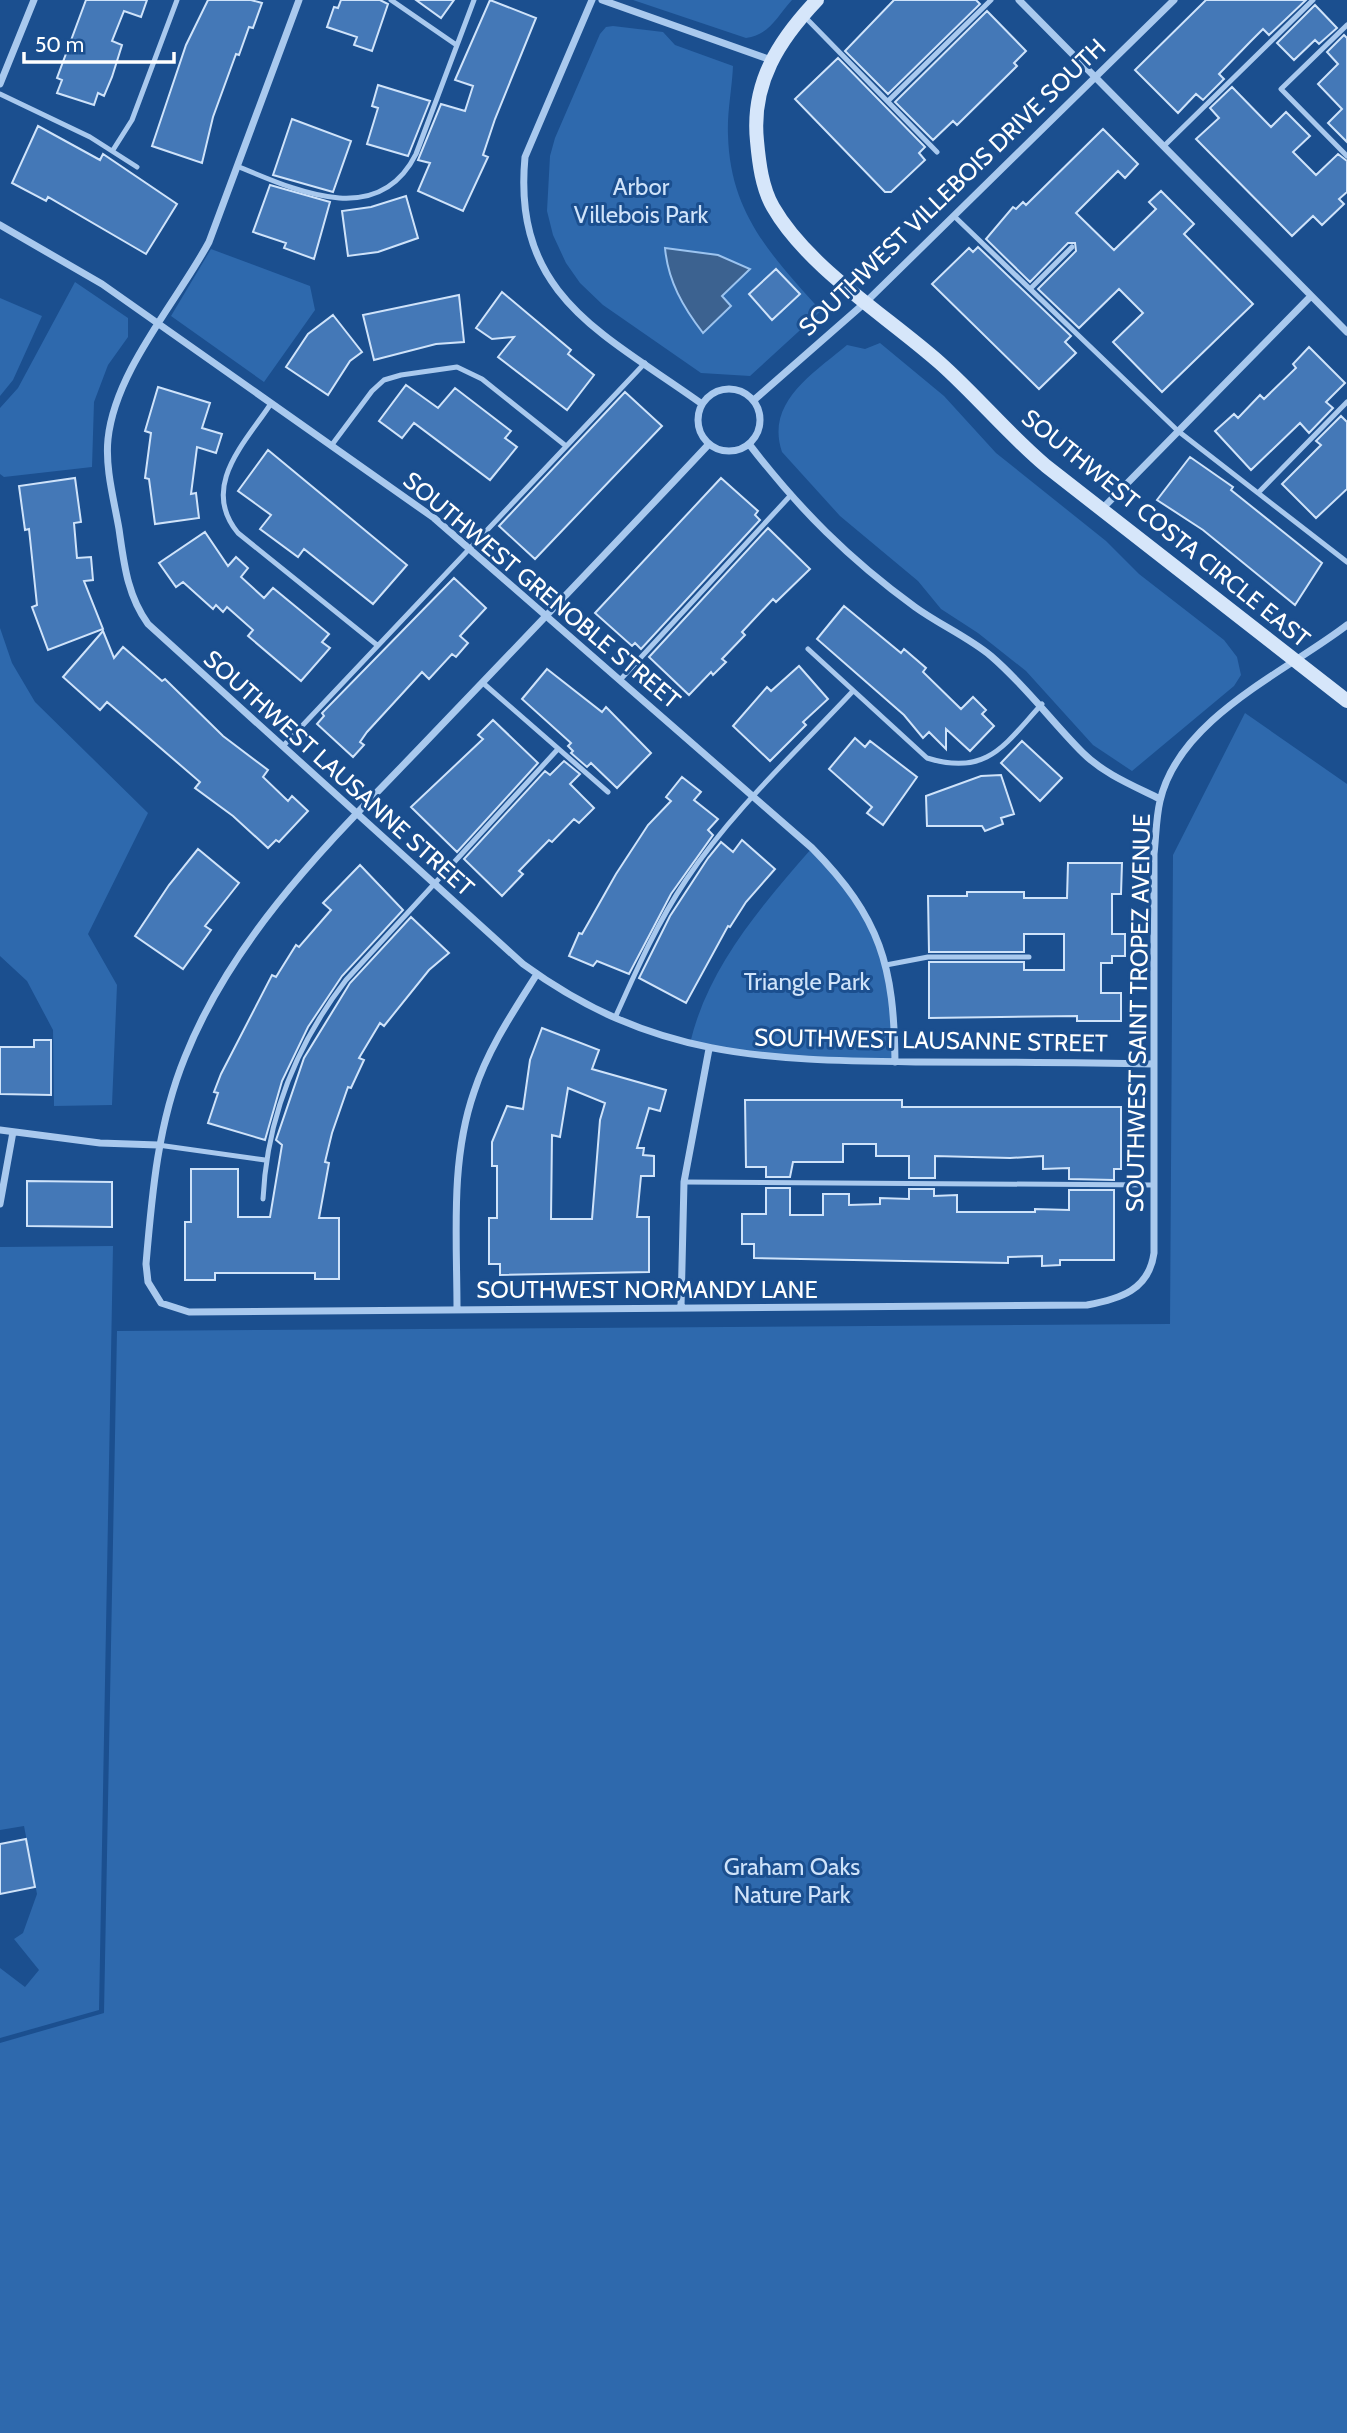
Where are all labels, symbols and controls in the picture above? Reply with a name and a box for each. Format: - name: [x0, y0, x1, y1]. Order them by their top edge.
- scale bar: [24, 21, 175, 65]
- text: 50 m: [35, 32, 84, 57]
- street label: SOUTHWEST VILLEBOIS DRIVE SOUTH: [793, 32, 1111, 342]
- park label: Arbor Villebois Park: [574, 172, 708, 229]
- street label: SOUTHWEST COSTA CIRCLE EAST: [1016, 403, 1316, 653]
- street label: SOUTHWEST GRENOBLE STREET: [398, 466, 687, 715]
- street label: SOUTHWEST LAUSANNE STREET: [198, 644, 480, 902]
- street label: SOUTHWEST SAINT TROPEZ AVENUE: [1120, 814, 1156, 1212]
- park label: Triangle Park: [744, 967, 871, 996]
- street label: SOUTHWEST LAUSANNE STREET: [754, 1022, 1108, 1058]
- street label: SOUTHWEST NORMANDY LANE: [476, 1275, 818, 1304]
- park label: Graham Oaks Nature Park: [724, 1852, 860, 1909]

